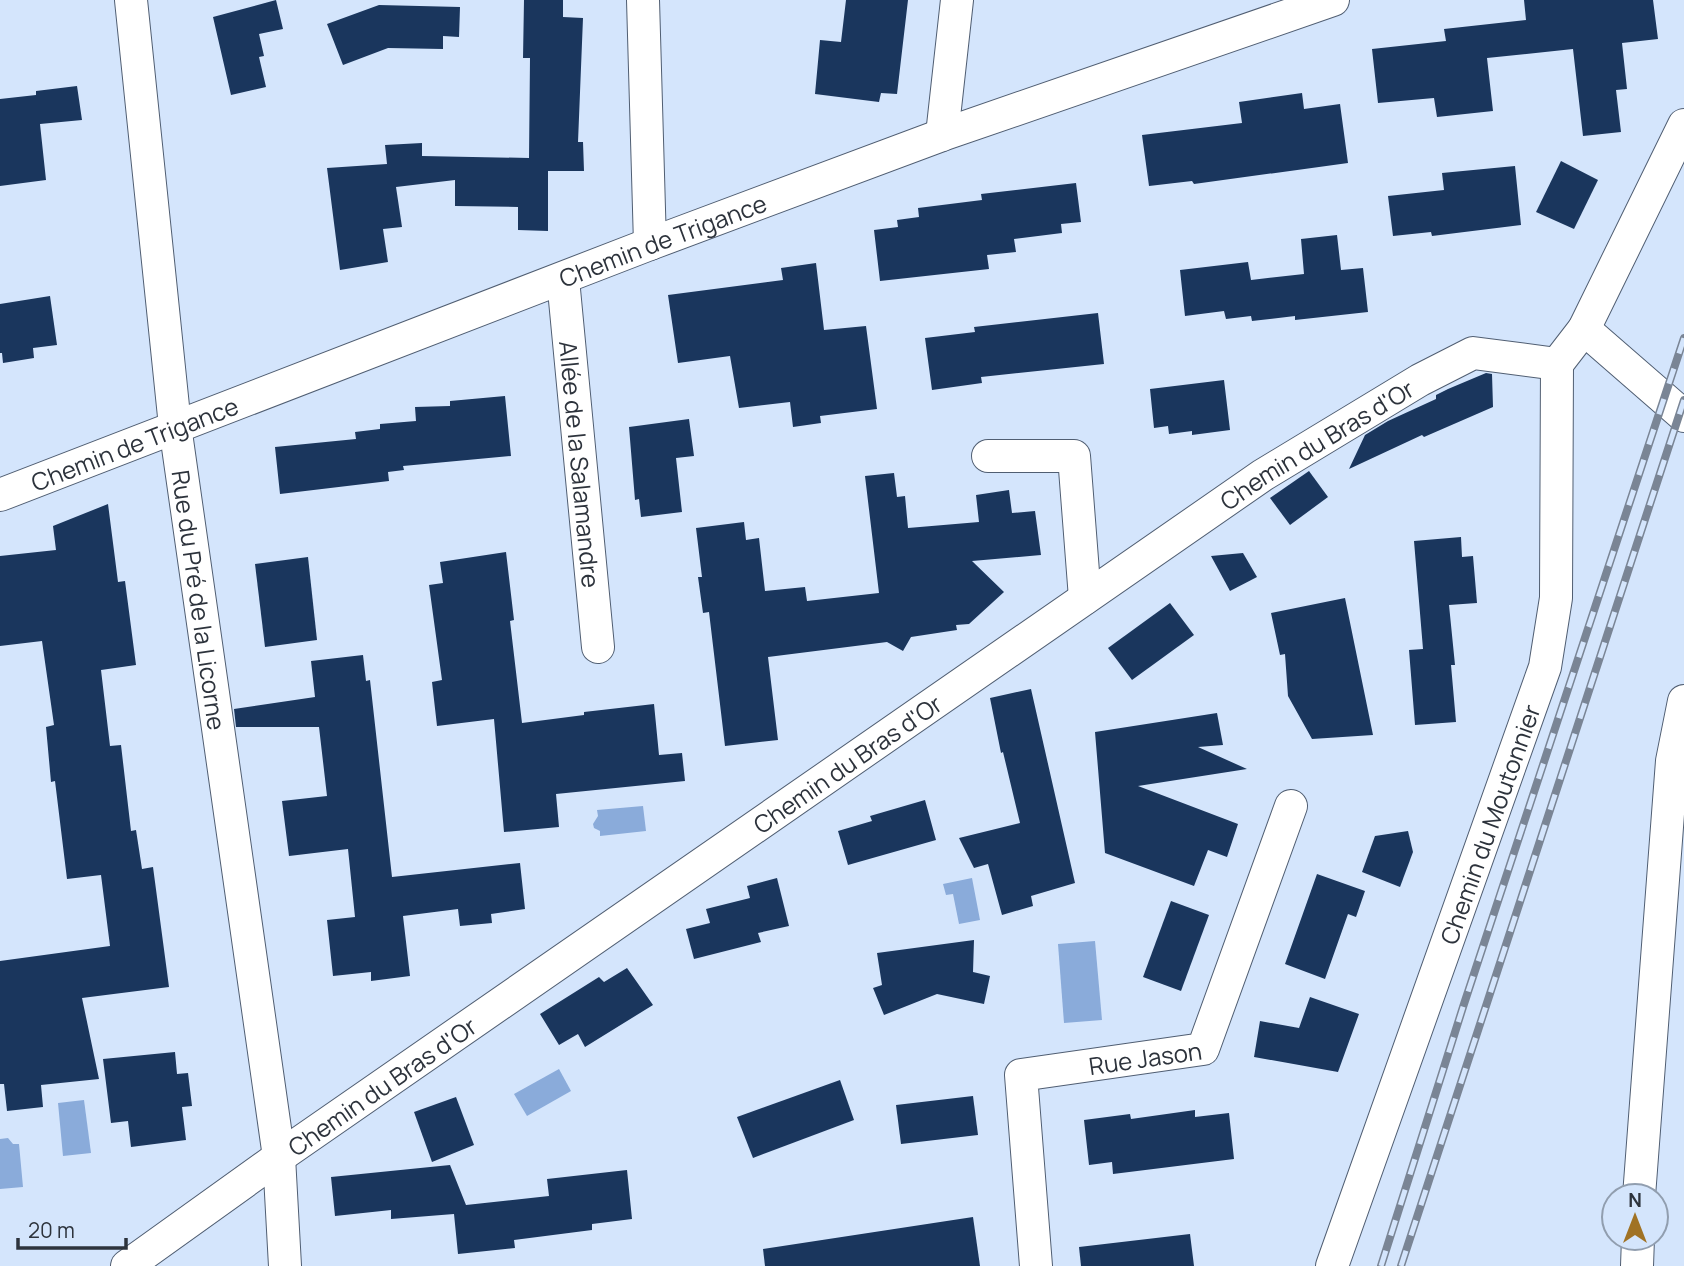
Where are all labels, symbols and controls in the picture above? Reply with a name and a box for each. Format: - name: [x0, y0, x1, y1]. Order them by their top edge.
- street label: Chemin de Trigance: [554, 186, 771, 294]
- street label: Allée de la Salamandre: [552, 339, 609, 589]
- street label: Chemin du Bras d'Or: [1213, 371, 1420, 517]
- street label: Chemin de Trigance: [26, 388, 243, 498]
- street label: Rue du Pré de la Licorne: [165, 468, 235, 732]
- street label: Chemin du Bras d'Or: [746, 686, 948, 840]
- street label: Chemin du Moutonnier: [1431, 699, 1547, 948]
- street label: Chemin du Bras d'Or: [281, 1009, 483, 1163]
- street label: Rue Jason: [1086, 1033, 1204, 1082]
- north arrow: [1600, 1182, 1670, 1252]
- text: N: [1628, 1187, 1642, 1213]
- scale bar: [18, 1206, 126, 1250]
- text: 20 m: [28, 1216, 75, 1244]

